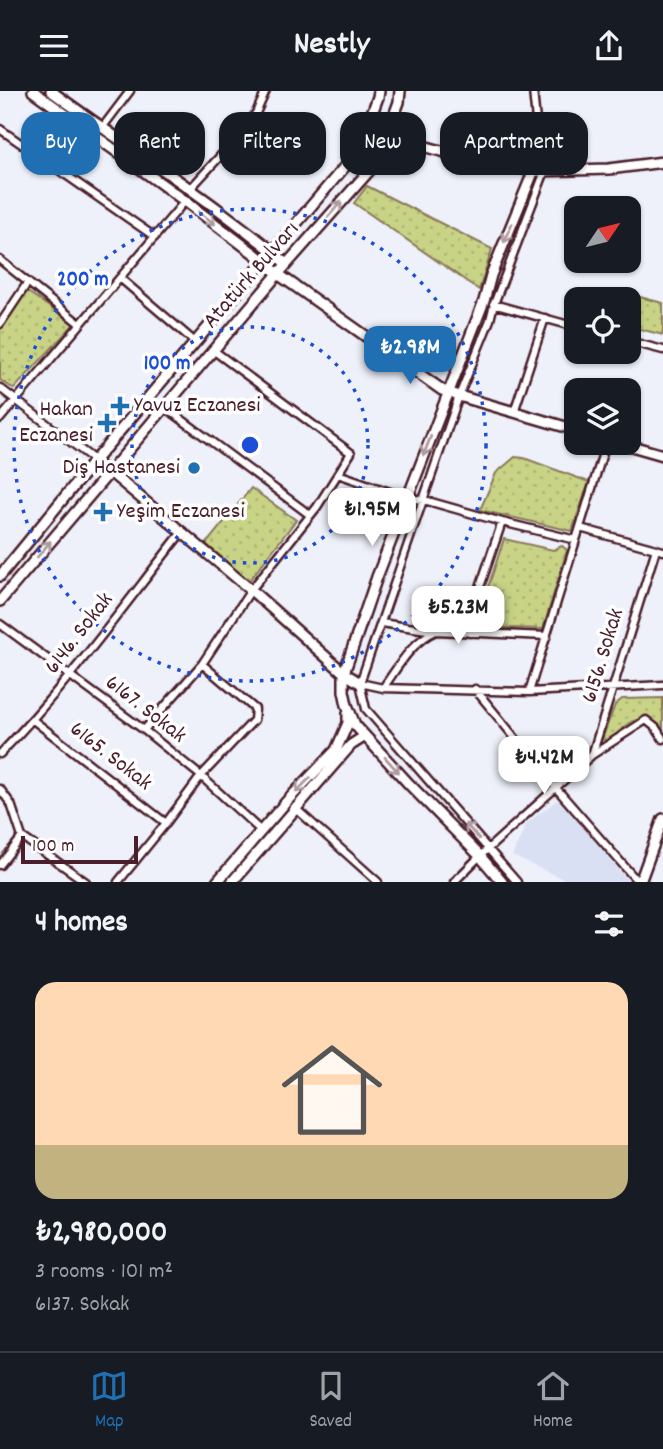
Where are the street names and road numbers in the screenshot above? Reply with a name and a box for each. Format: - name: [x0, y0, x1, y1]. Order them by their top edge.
- street label: Atatürk Bulvarı: [196, 215, 308, 337]
- street label: 6146. Sokak: [37, 586, 123, 682]
- street label: 6156. Sokak: [574, 605, 634, 707]
- street label: 6167. Sokak: [97, 668, 193, 752]
- street label: 6165. Sokak: [61, 714, 159, 800]

